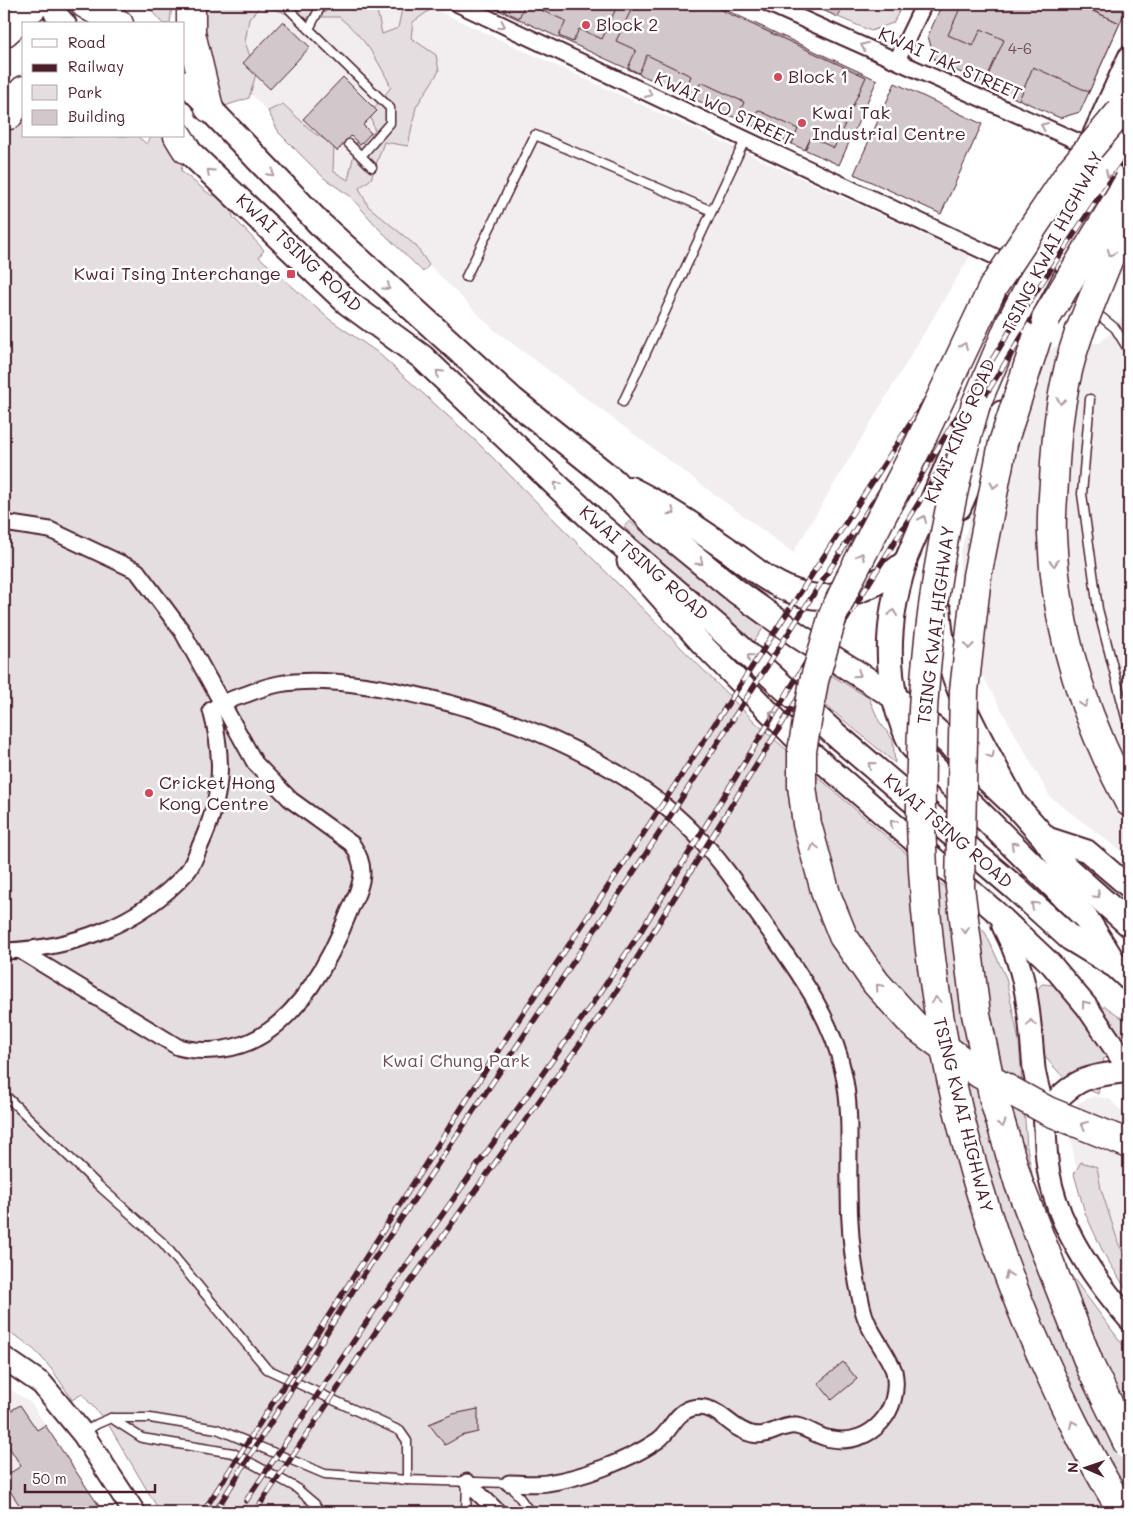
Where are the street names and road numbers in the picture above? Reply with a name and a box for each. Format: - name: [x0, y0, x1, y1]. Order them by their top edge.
- street label: KWAI TAK STREET: [875, 21, 1026, 105]
- street label: KWAI WO STREET: [651, 65, 798, 151]
- street label: TSING KWAI HIGHWAY: [996, 147, 1108, 336]
- street label: KWAI TSING ROAD: [232, 188, 368, 317]
- street label: KWAI KING ROAD: [918, 355, 1000, 506]
- street label: KWAI TSING ROAD: [575, 499, 714, 625]
- street label: TSING KWAI HIGHWAY: [911, 524, 959, 726]
- street label: KWAI TSING ROAD: [879, 767, 1018, 893]
- street label: TSING KWAI HIGHWAY: [928, 1015, 1000, 1215]

